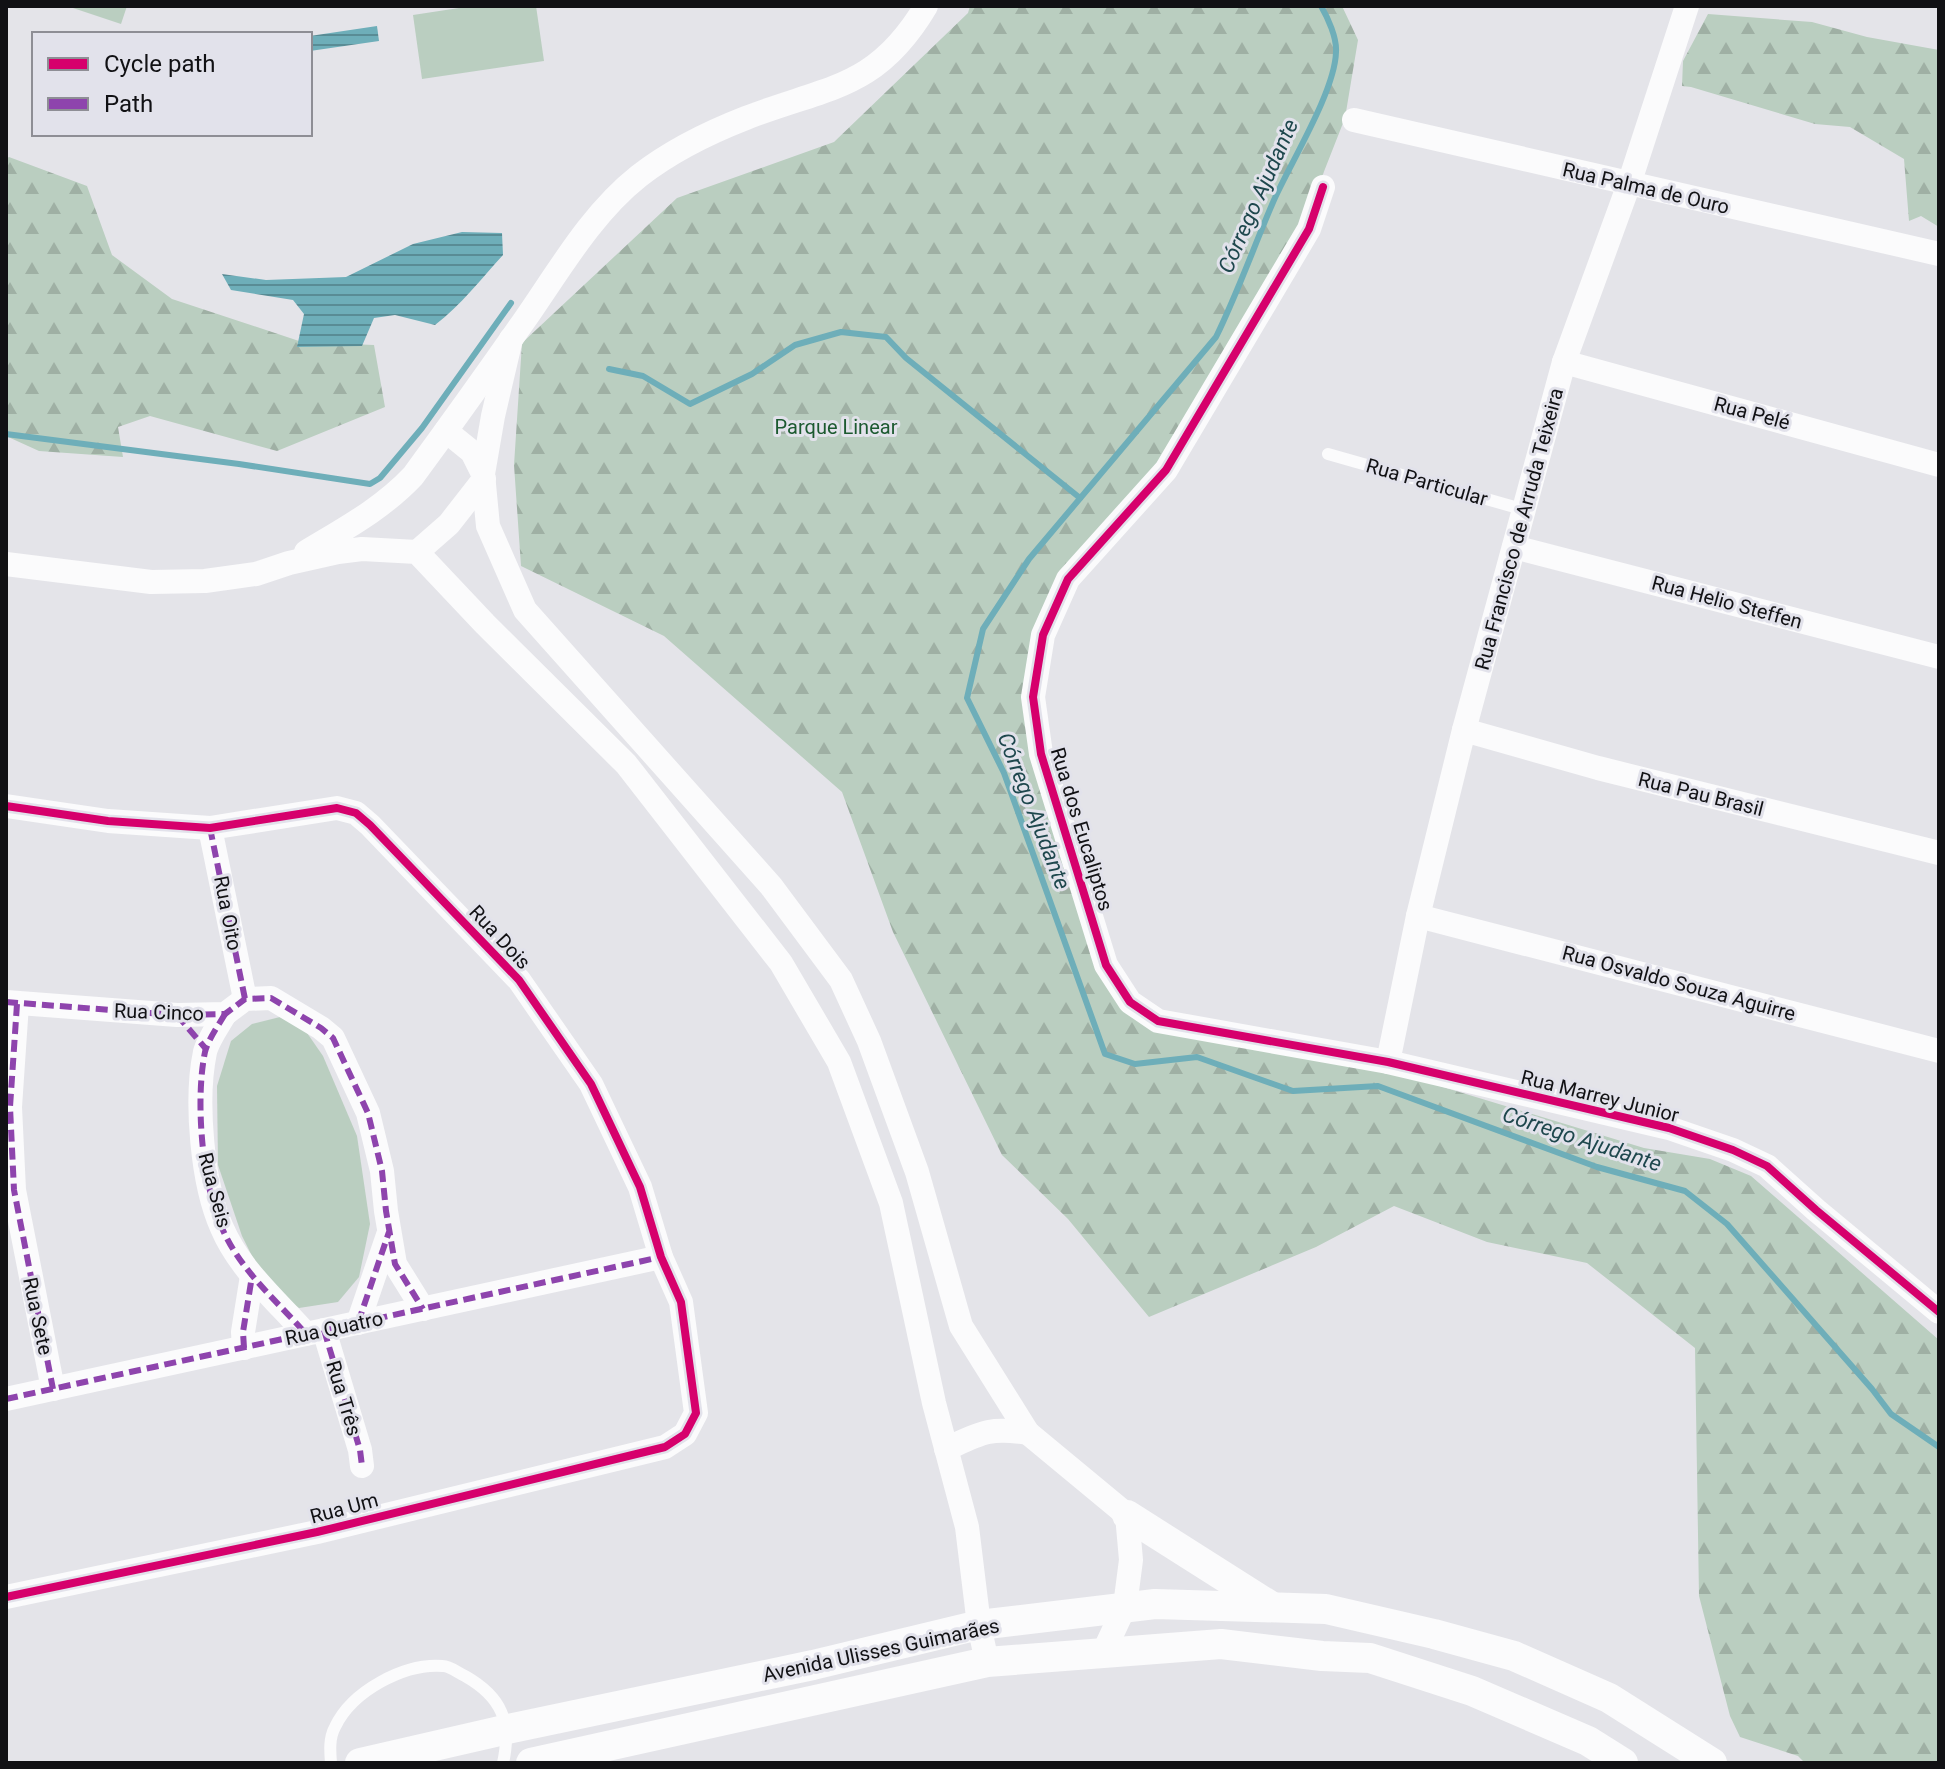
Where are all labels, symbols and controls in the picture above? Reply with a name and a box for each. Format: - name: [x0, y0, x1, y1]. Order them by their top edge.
- legend: [32, 32, 312, 136]
- text: Cycle path: [104, 50, 216, 78]
- text: Path: [104, 90, 153, 118]
- water label: Córrego Ajudante: [1213, 115, 1303, 277]
- street label: Rua Palma de Ouro: [1560, 157, 1732, 219]
- street label: Rua Francisco de Arruda Teixeira: [1470, 385, 1568, 673]
- street label: Rua Pelé: [1711, 391, 1793, 435]
- park label: Parque Linear: [775, 415, 898, 439]
- street label: Rua Particular: [1363, 453, 1491, 511]
- street label: Rua Helio Steffen: [1649, 570, 1805, 634]
- water label: Córrego Ajudante: [993, 729, 1075, 893]
- street label: Rua dos Eucaliptos: [1046, 744, 1118, 914]
- street label: Rua Pau Brasil: [1636, 767, 1766, 821]
- street label: Rua Oito: [209, 874, 247, 952]
- street label: Rua Dois: [464, 900, 536, 974]
- street label: Rua Osvaldo Souza Aguirre: [1560, 940, 1798, 1026]
- street label: Rua Cinco: [114, 998, 204, 1026]
- street label: Rua Marrey Junior: [1519, 1065, 1682, 1127]
- water label: Córrego Ajudante: [1499, 1102, 1665, 1176]
- street label: Rua Seis: [193, 1150, 237, 1230]
- street label: Rua Sete: [18, 1275, 58, 1357]
- street label: Rua Quatro: [283, 1306, 385, 1350]
- street label: Rua Três: [321, 1357, 367, 1439]
- street label: Rua Um: [307, 1487, 381, 1529]
- street label: Avenida Ulisses Guimarães: [761, 1613, 1001, 1687]

